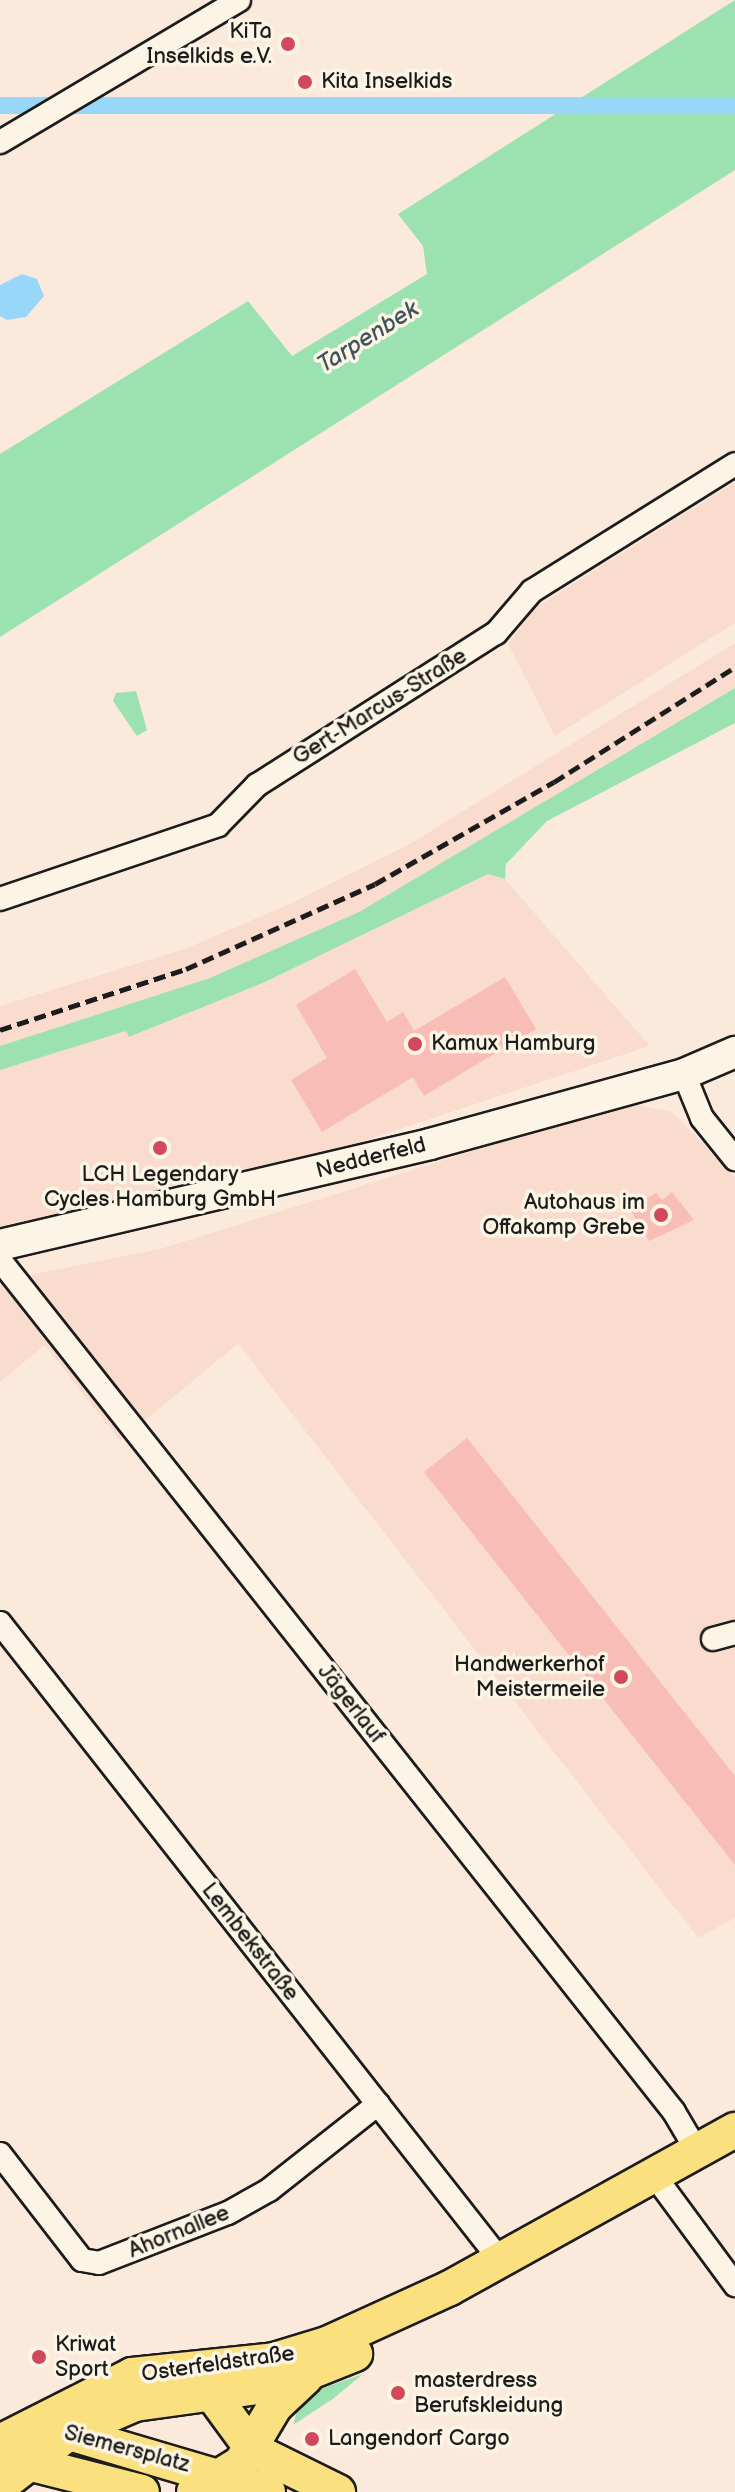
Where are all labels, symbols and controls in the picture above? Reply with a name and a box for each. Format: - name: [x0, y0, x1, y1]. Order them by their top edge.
- place label: KiTa Inselkids e.V.: [147, 18, 272, 70]
- marker: KiTa Inselkids e.V.: [279, 35, 297, 53]
- place label: Kita Inselkids: [321, 69, 452, 95]
- marker: Kita Inselkids: [296, 73, 314, 91]
- water label: Tarpenbek: [312, 295, 424, 379]
- street label: Gert-Marcus-Straße: [288, 643, 472, 771]
- place label: Kamux Hamburg: [431, 1031, 596, 1057]
- marker: Kamux Hamburg: [406, 1035, 424, 1053]
- street label: Nedderfeld: [313, 1132, 429, 1184]
- marker: LCH Legendary Cycles Hamburg GmbH: [151, 1139, 169, 1157]
- place label: LCH Legendary Cycles Hamburg GmbH: [44, 1161, 276, 1212]
- place label: Autohaus im Offakamp Grebe: [482, 1189, 645, 1240]
- marker: Autohaus im Offakamp Grebe: [652, 1206, 670, 1224]
- place label: Handwerkerhof Meistermeile: [454, 1651, 605, 1702]
- street label: Jägerlauf: [312, 1659, 390, 1749]
- marker: Handwerkerhof Meistermeile: [612, 1668, 630, 1686]
- street label: Lembekstraße: [196, 1878, 304, 2006]
- street label: Ahornallee: [125, 2200, 233, 2264]
- place label: Kriwat Sport: [55, 2331, 116, 2382]
- street label: Osterfeldstraße: [140, 2340, 296, 2388]
- marker: Kriwat Sport: [30, 2348, 48, 2366]
- place label: masterdress Berufskleidung: [414, 2367, 563, 2418]
- marker: masterdress Berufskleidung: [389, 2384, 407, 2402]
- street label: Siemersplatz: [61, 2420, 193, 2478]
- place label: Langendorf Cargo: [328, 2426, 510, 2452]
- marker: Langendorf Cargo: [303, 2430, 321, 2448]

